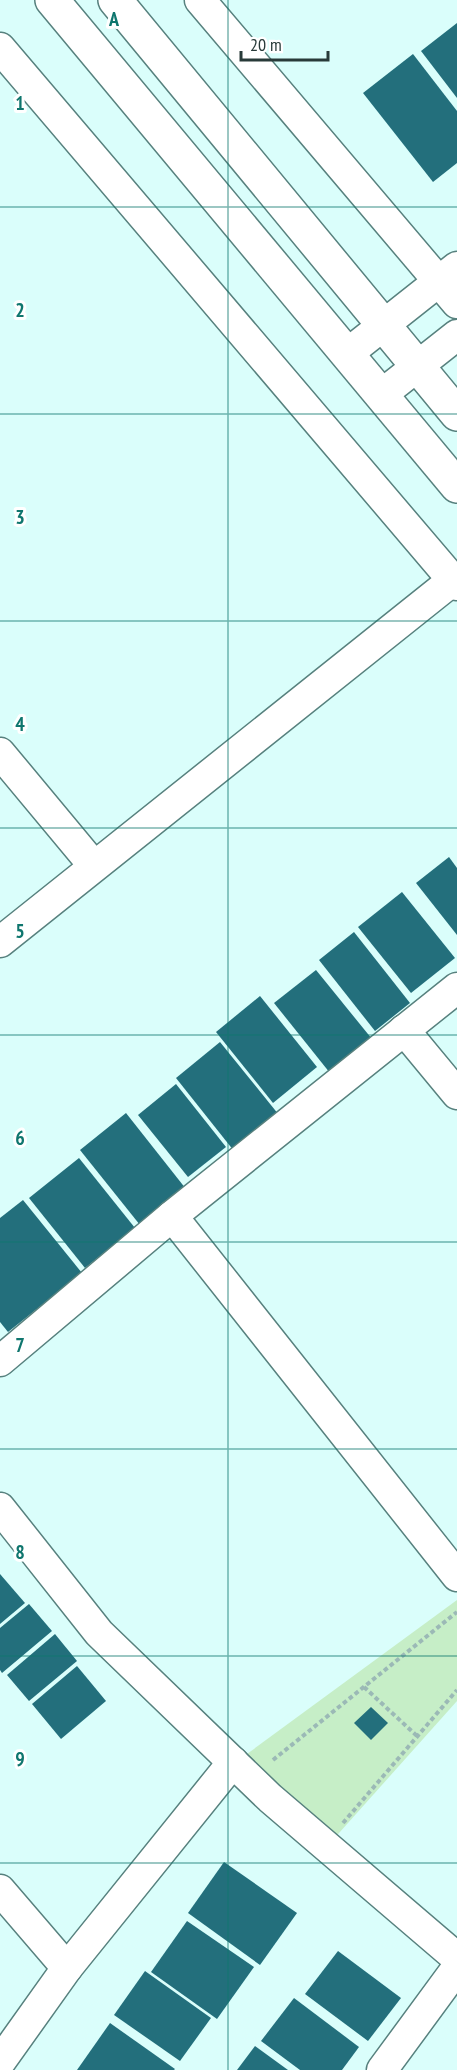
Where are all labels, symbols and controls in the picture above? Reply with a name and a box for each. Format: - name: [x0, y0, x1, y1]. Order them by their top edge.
- text: A: [108, 6, 120, 32]
- scale bar: [241, 24, 328, 62]
- text: 20 m: [250, 33, 282, 56]
- text: 1: [15, 90, 25, 116]
- text: 2: [15, 297, 25, 323]
- text: 3: [15, 504, 25, 530]
- text: 4: [15, 711, 25, 737]
- text: 5: [15, 918, 25, 944]
- text: 6: [15, 1125, 25, 1151]
- text: 7: [15, 1332, 25, 1358]
- text: 8: [15, 1539, 25, 1565]
- text: 9: [15, 1746, 25, 1772]

